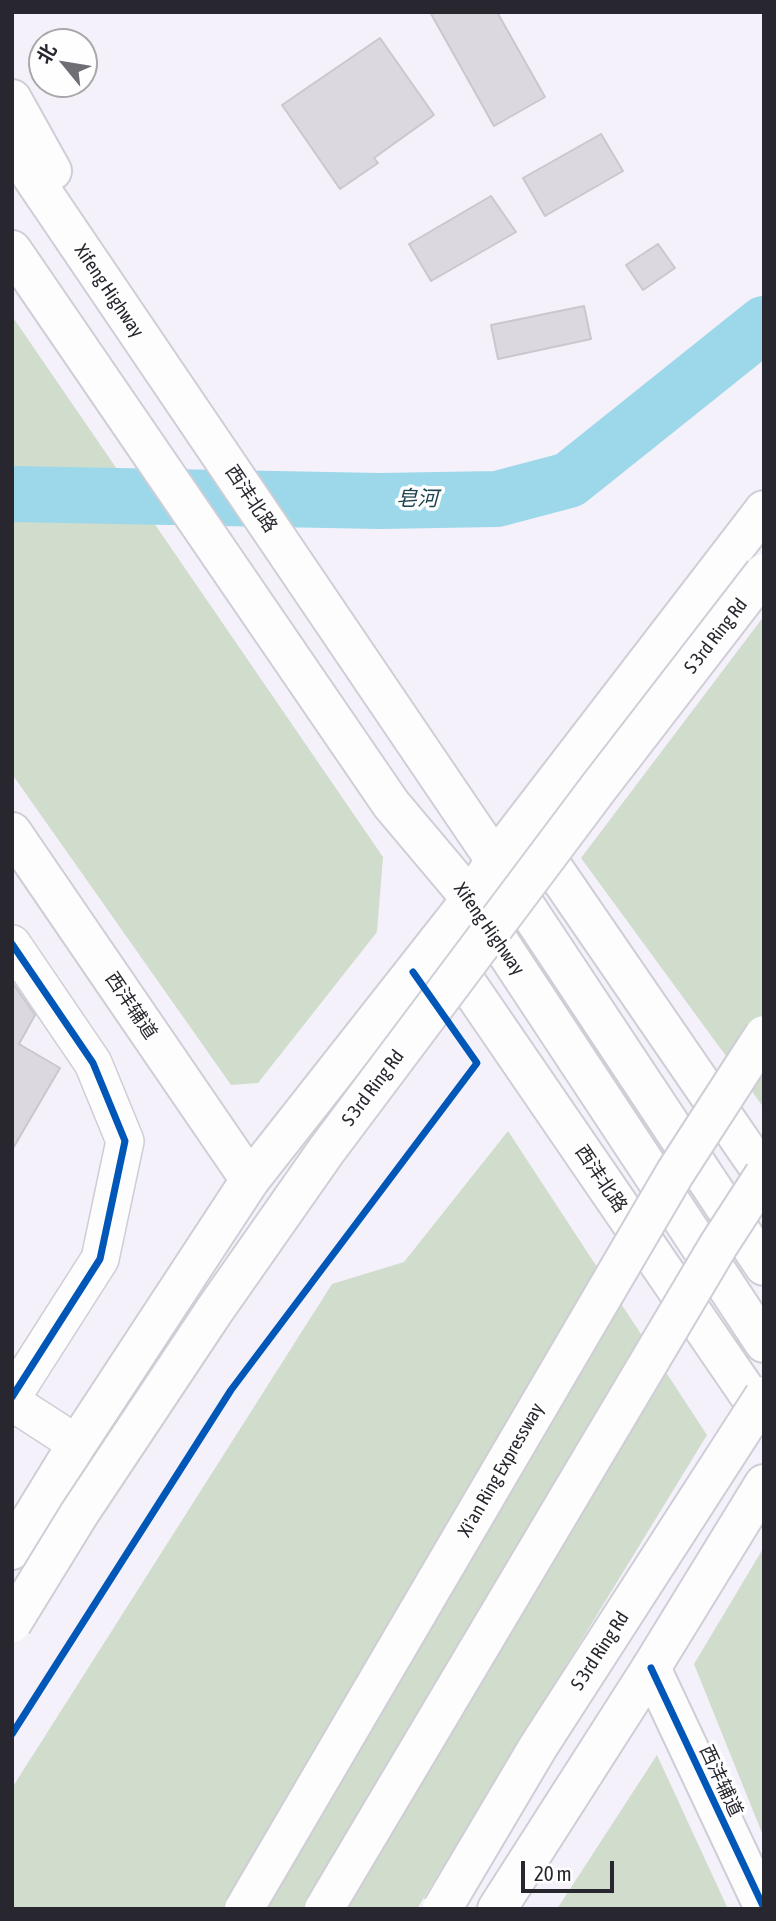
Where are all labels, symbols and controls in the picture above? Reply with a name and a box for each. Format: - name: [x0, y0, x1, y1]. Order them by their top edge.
- north arrow: [28, 28, 98, 98]
- text: 北: [32, 40, 61, 67]
- street label: Xifeng Highway: [70, 240, 148, 342]
- street label: 西沣北路: [220, 461, 282, 537]
- water label: 皂河: [396, 486, 438, 512]
- street label: S 3rd Ring Rd: [680, 594, 752, 678]
- street label: Xifeng Highway: [449, 878, 529, 980]
- street label: 西沣辅道: [100, 968, 162, 1044]
- street label: S 3rd Ring Rd: [337, 1046, 409, 1130]
- street label: 西沣北路: [570, 1141, 632, 1217]
- street label: Xi'an Ring Expressway: [453, 1399, 549, 1541]
- street label: S 3rd Ring Rd: [566, 1607, 634, 1695]
- street label: 西沣辅道: [695, 1742, 747, 1820]
- scale bar: [524, 1848, 617, 1892]
- text: 20 m: [534, 1861, 572, 1885]

